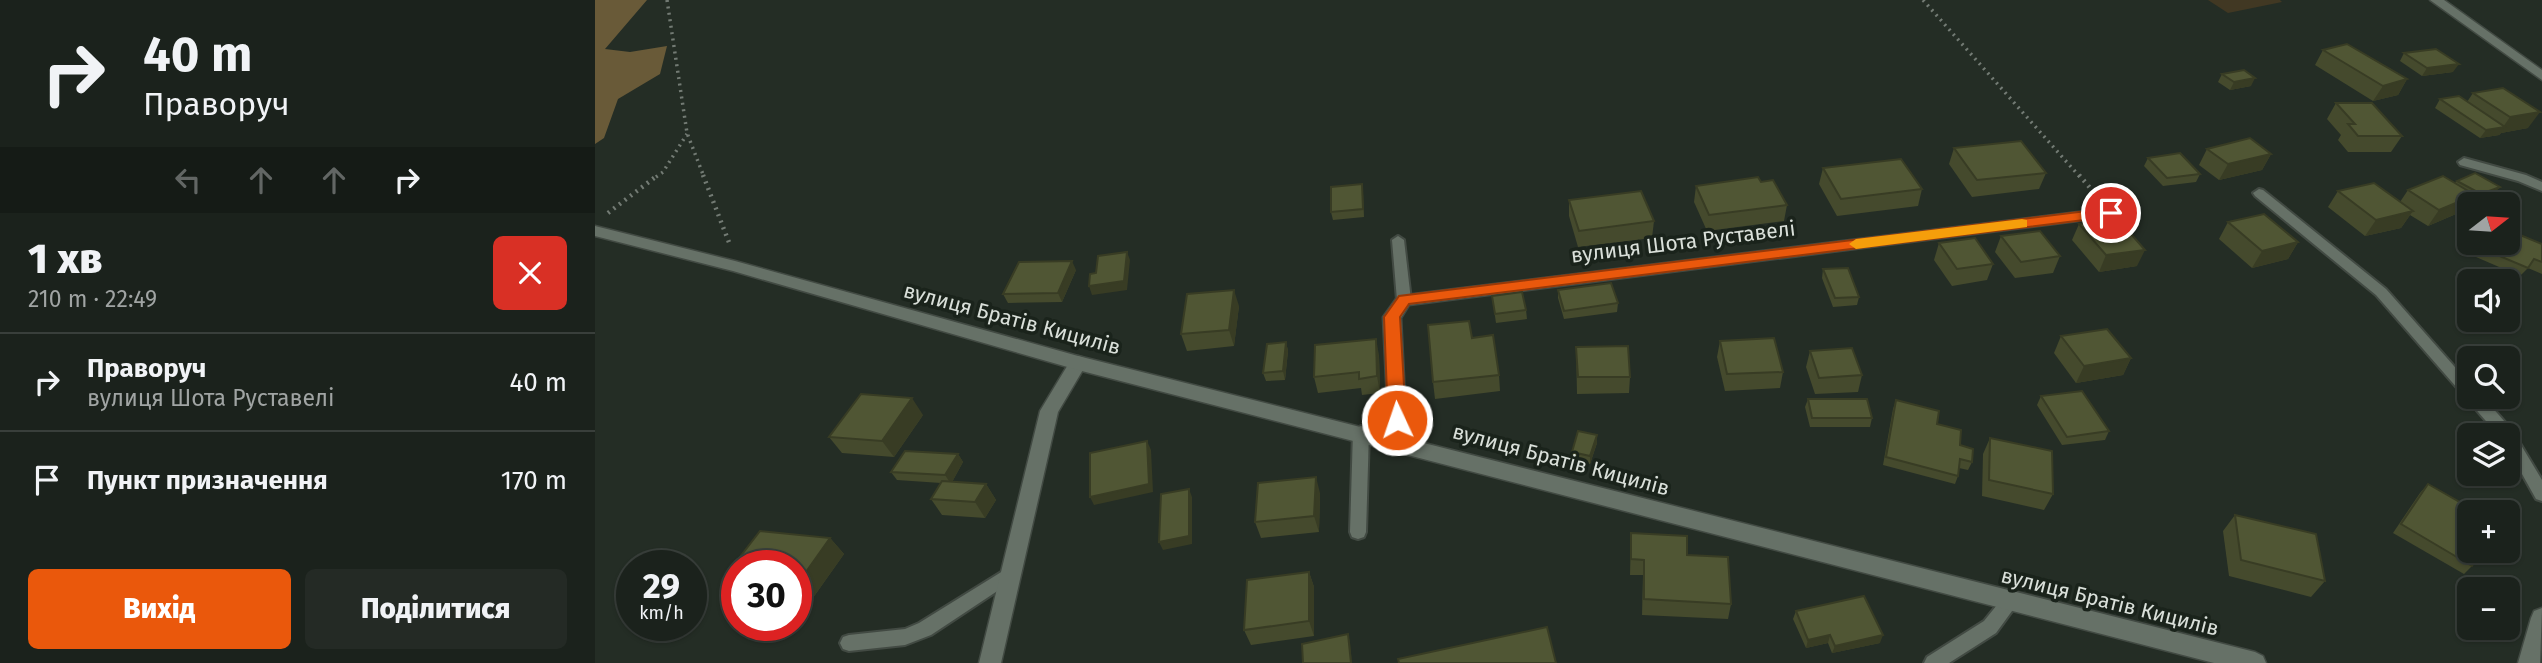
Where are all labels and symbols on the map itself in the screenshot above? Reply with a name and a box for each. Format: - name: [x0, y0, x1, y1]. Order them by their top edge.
- pin: [2081, 183, 2141, 243]
- north arrow: [2457, 192, 2520, 256]
- street label: вулиця Шота Руставелі: [1569, 215, 1797, 269]
- street label: вулиця Братів Кицилів: [901, 277, 1123, 361]
- position arrow: [1360, 383, 1434, 457]
- street label: вулиця Братів Кицилів: [1450, 418, 1672, 502]
- speed limit sign: 30: [721, 550, 812, 641]
- street label: вулиця Братів Кицилів: [1998, 562, 2222, 642]

